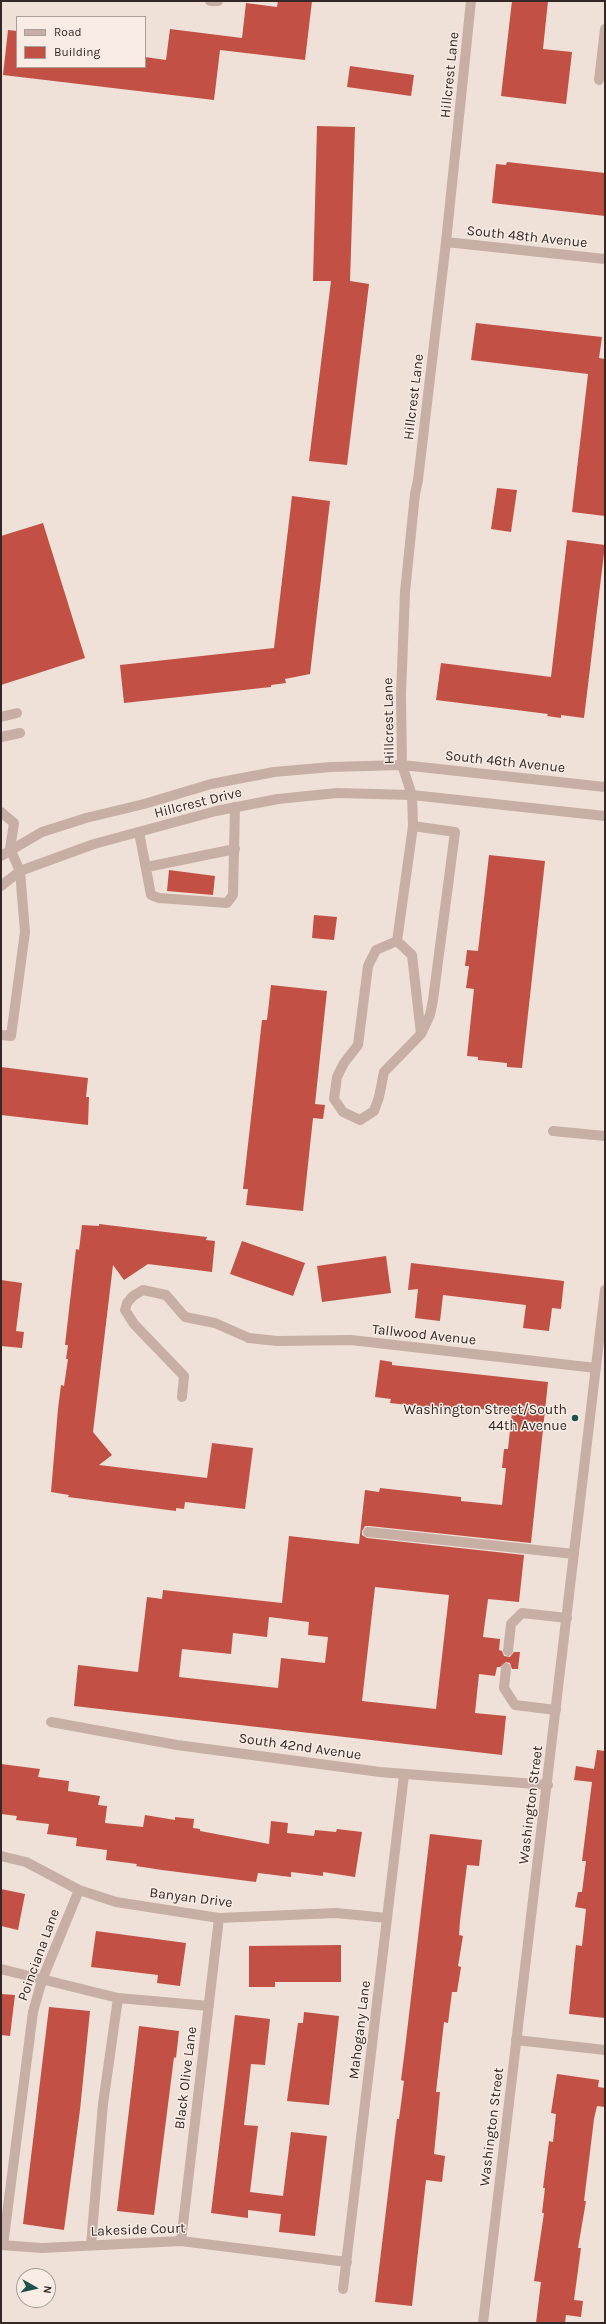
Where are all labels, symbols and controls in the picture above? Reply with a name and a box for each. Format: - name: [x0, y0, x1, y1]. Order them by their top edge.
- legend: [16, 16, 146, 68]
- text: Road: [54, 25, 82, 39]
- street label: Hillcrest Lane: [437, 31, 463, 119]
- text: Building: [54, 45, 100, 59]
- street label: South 48th Avenue: [466, 222, 588, 252]
- street label: Hillcrest Lane: [400, 353, 428, 441]
- street label: Hillcrest Lane: [380, 678, 398, 764]
- street label: South 46th Avenue: [444, 747, 566, 777]
- street label: Hillcrest Drive: [153, 784, 243, 822]
- street label: Tallwood Avenue: [371, 1321, 477, 1349]
- place label: Washington Street/South 44th Avenue: [403, 1402, 567, 1434]
- marker: Washington Street/South 44th Avenue: [570, 1413, 580, 1423]
- street label: South 42nd Avenue: [238, 1730, 362, 1764]
- street label: Washington Street: [515, 1745, 547, 1865]
- street label: Banyan Drive: [149, 1885, 233, 1911]
- street label: Poinciana Lane: [15, 1907, 63, 2003]
- street label: Mahogany Lane: [346, 1980, 374, 2080]
- street label: Black Olive Lane: [171, 2026, 201, 2130]
- street label: Washington Street: [476, 2067, 508, 2187]
- street label: Lakeside Court: [90, 2220, 186, 2240]
- north arrow: [16, 2268, 56, 2308]
- text: N: [40, 2285, 54, 2294]

